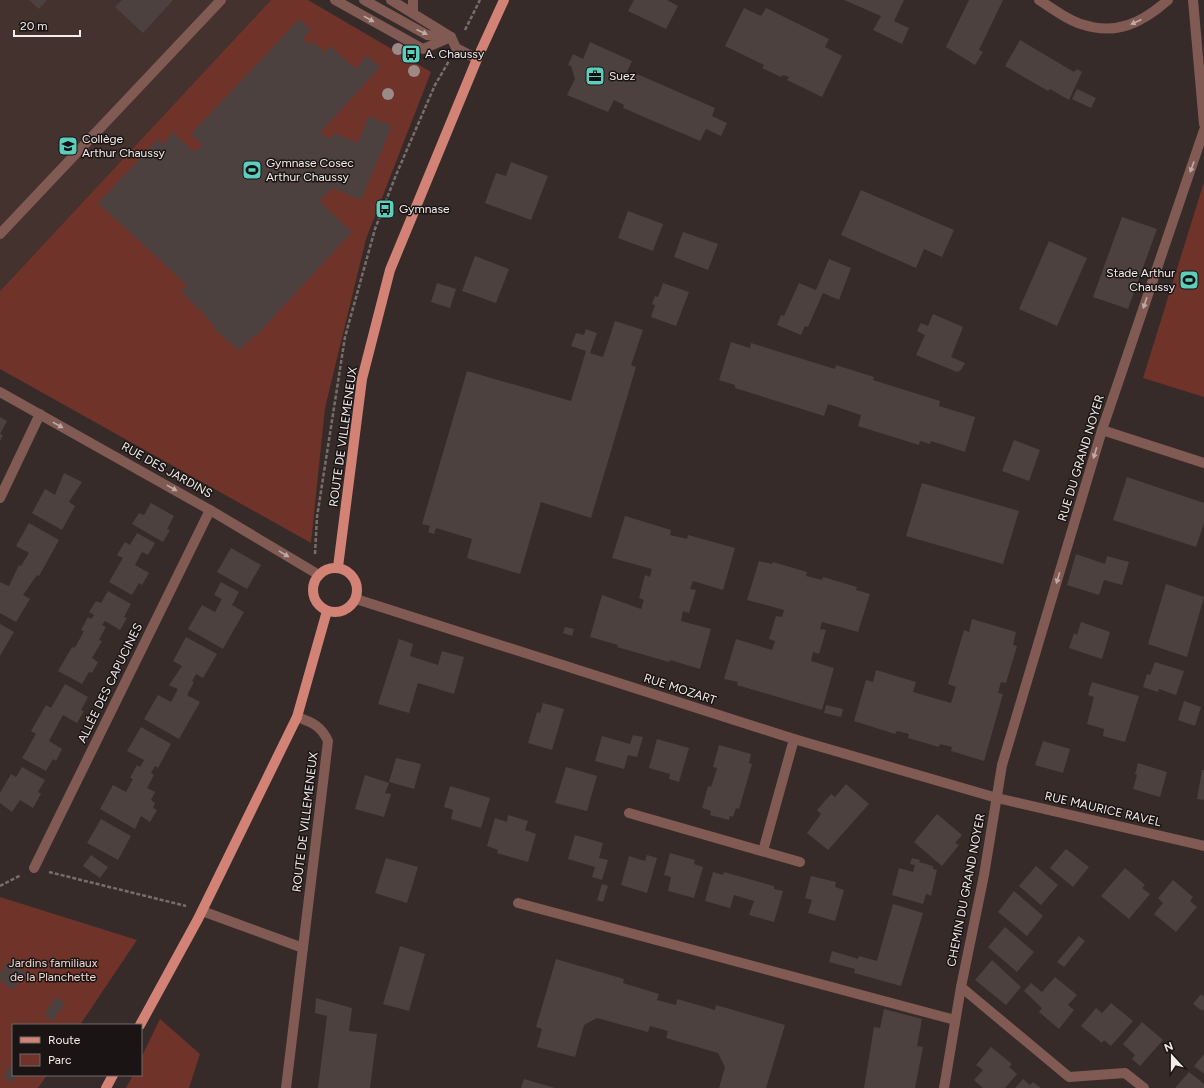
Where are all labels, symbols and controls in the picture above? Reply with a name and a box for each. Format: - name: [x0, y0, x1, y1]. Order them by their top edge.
- scale bar: [14, 12, 80, 38]
- one-way arrow: [363, 16, 375, 22]
- text: 20 m: [20, 19, 48, 33]
- one-way arrow: [1130, 19, 1142, 25]
- one-way arrow: [417, 30, 429, 36]
- bus stop icon: A. Chaussy: [400, 43, 422, 65]
- place label: A. Chaussy: [425, 47, 485, 61]
- office icon: Suez: [584, 65, 606, 87]
- place label: Suez: [609, 69, 636, 83]
- place label: Collège Arthur Chaussy: [82, 132, 165, 160]
- school or university icon: Collège Arthur Chaussy: [57, 135, 79, 157]
- place label: Gymnase Cosec Arthur Chaussy: [266, 156, 354, 184]
- sports icon: Gymnase Cosec Arthur Chaussy: [241, 159, 263, 181]
- one-way arrow: [1189, 161, 1195, 173]
- bus stop icon: Gymnase: [374, 198, 396, 220]
- place label: Gymnase: [399, 202, 450, 216]
- place label: Stade Arthur Chaussy: [1106, 266, 1176, 294]
- sports icon: Stade Arthur Chaussy: [1178, 269, 1200, 291]
- one-way arrow: [1142, 298, 1148, 310]
- street label: ROUTE DE VILLEMENEUX: [326, 366, 360, 508]
- street label: RUE DU GRAND NOYER: [1055, 393, 1107, 523]
- one-way arrow: [52, 421, 64, 428]
- street label: RUE DES JARDINS: [119, 439, 215, 501]
- one-way arrow: [1092, 447, 1098, 459]
- one-way arrow: [166, 485, 178, 492]
- one-way arrow: [279, 550, 289, 558]
- one-way arrow: [1055, 572, 1061, 584]
- street label: ALLÉE DES CAPUCINES: [75, 621, 145, 745]
- street label: RUE MOZART: [642, 671, 718, 707]
- street label: ROUTE DE VILLEMENEUX: [289, 751, 321, 893]
- street label: RUE MAURICE RAVEL: [1043, 789, 1163, 829]
- street label: CHEMIN DU GRAND NOYER: [944, 812, 988, 968]
- park label: Jardins familiaux de la Planchette: [9, 956, 98, 984]
- legend: [12, 1024, 142, 1076]
- text: Route: [48, 1033, 81, 1047]
- north arrow: [1152, 1036, 1192, 1076]
- text: N: [1162, 1040, 1175, 1055]
- text: Parc: [48, 1053, 72, 1067]

